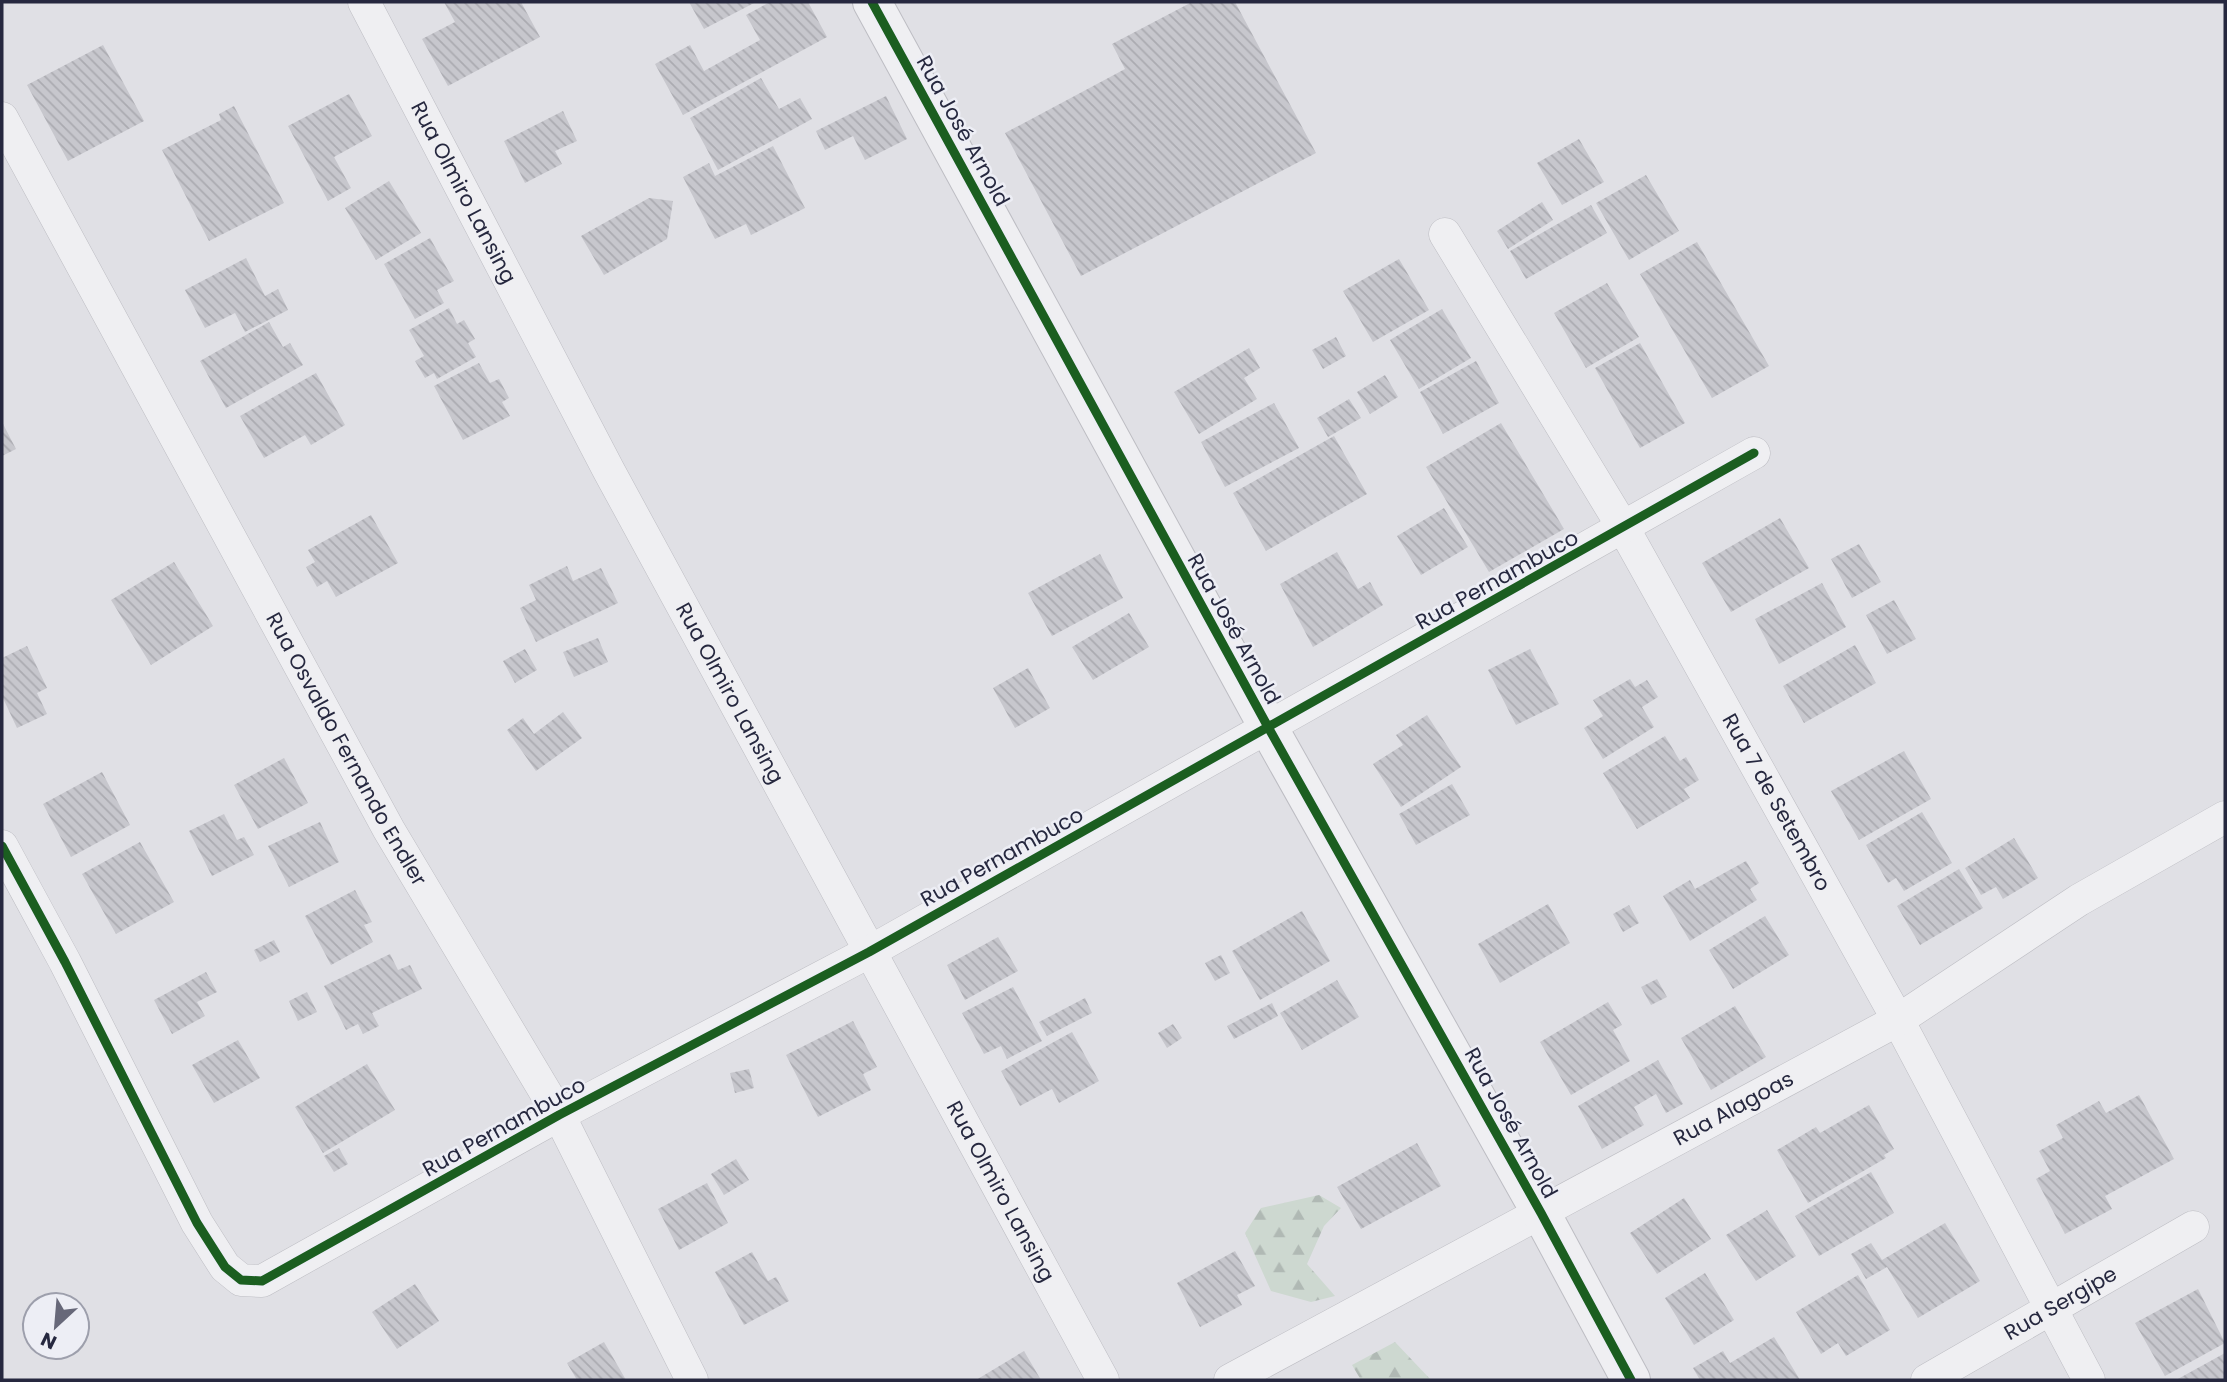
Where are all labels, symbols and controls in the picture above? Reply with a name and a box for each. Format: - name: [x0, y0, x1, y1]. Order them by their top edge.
- street label: Rua José Arnold: [910, 50, 1017, 211]
- street label: Rua Olmiro Lansing: [404, 96, 524, 289]
- street label: Rua Pernambuco: [1410, 523, 1583, 636]
- street label: Rua José Arnold: [1181, 548, 1288, 709]
- street label: Rua Olmiro Lansing: [669, 597, 791, 789]
- street label: Rua Osvaldo Fernando Endler: [259, 607, 434, 891]
- street label: Rua 7 de Setembro: [1716, 708, 1838, 896]
- street label: Rua Pernambuco: [915, 800, 1088, 913]
- street label: Rua José Arnold: [1458, 1042, 1565, 1203]
- street label: Rua Alagoas: [1668, 1064, 1798, 1152]
- street label: Rua Pernambuco: [417, 1070, 590, 1183]
- street label: Rua Olmiro Lansing: [940, 1095, 1062, 1287]
- street label: Rua Sergipe: [1998, 1259, 2122, 1347]
- north arrow: [21, 1291, 91, 1361]
- text: N: [36, 1326, 61, 1356]

